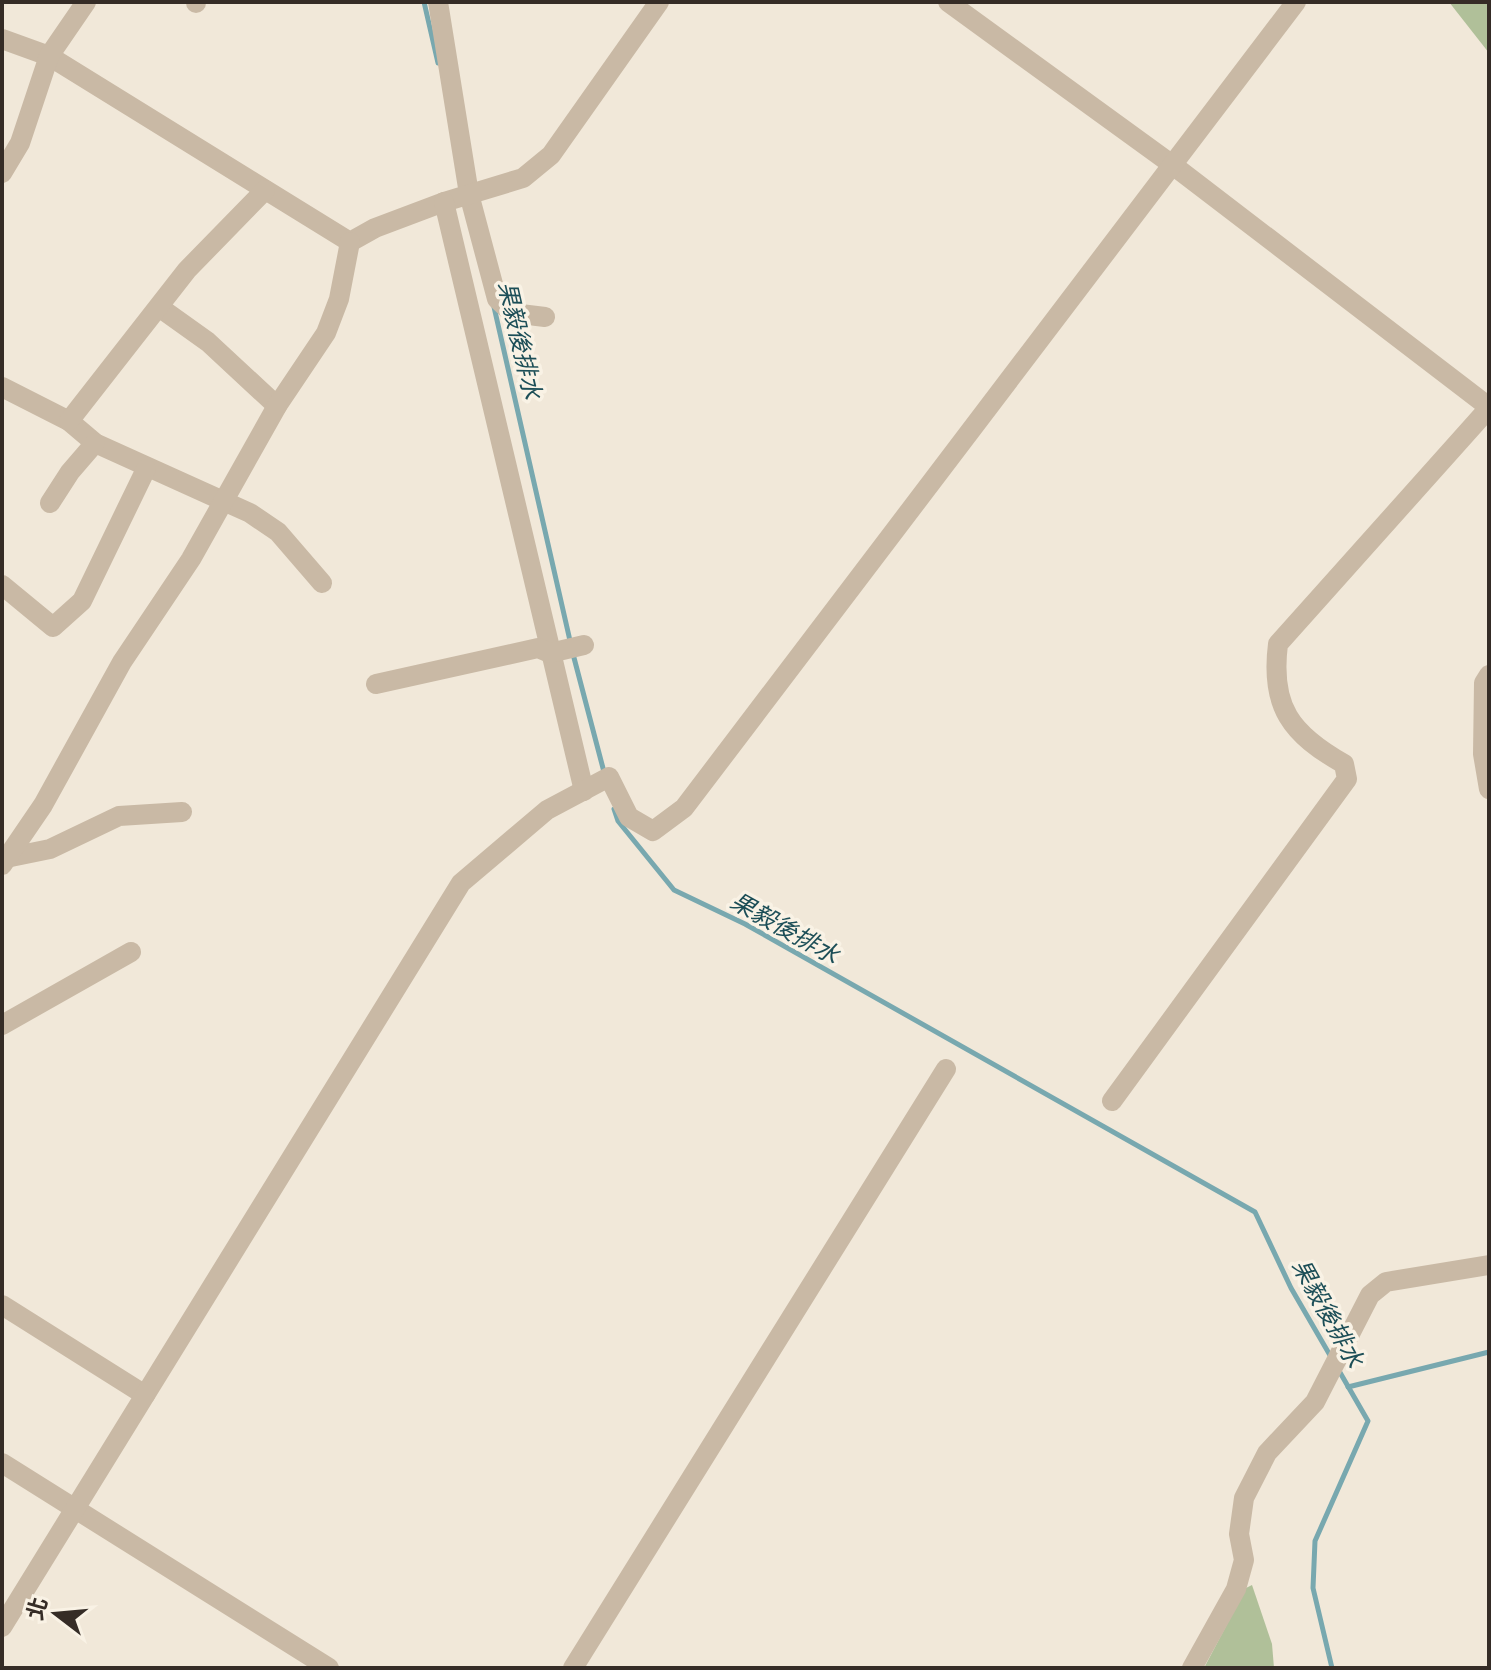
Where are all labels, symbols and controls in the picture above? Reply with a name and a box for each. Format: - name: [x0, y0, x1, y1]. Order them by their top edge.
- water label: 果毅後排水: [492, 278, 548, 403]
- water label: 果毅後排水: [725, 886, 845, 970]
- water label: 果毅後排水: [1286, 1253, 1370, 1373]
- north arrow: [16, 1574, 96, 1654]
- text: 北: [21, 1594, 53, 1623]

